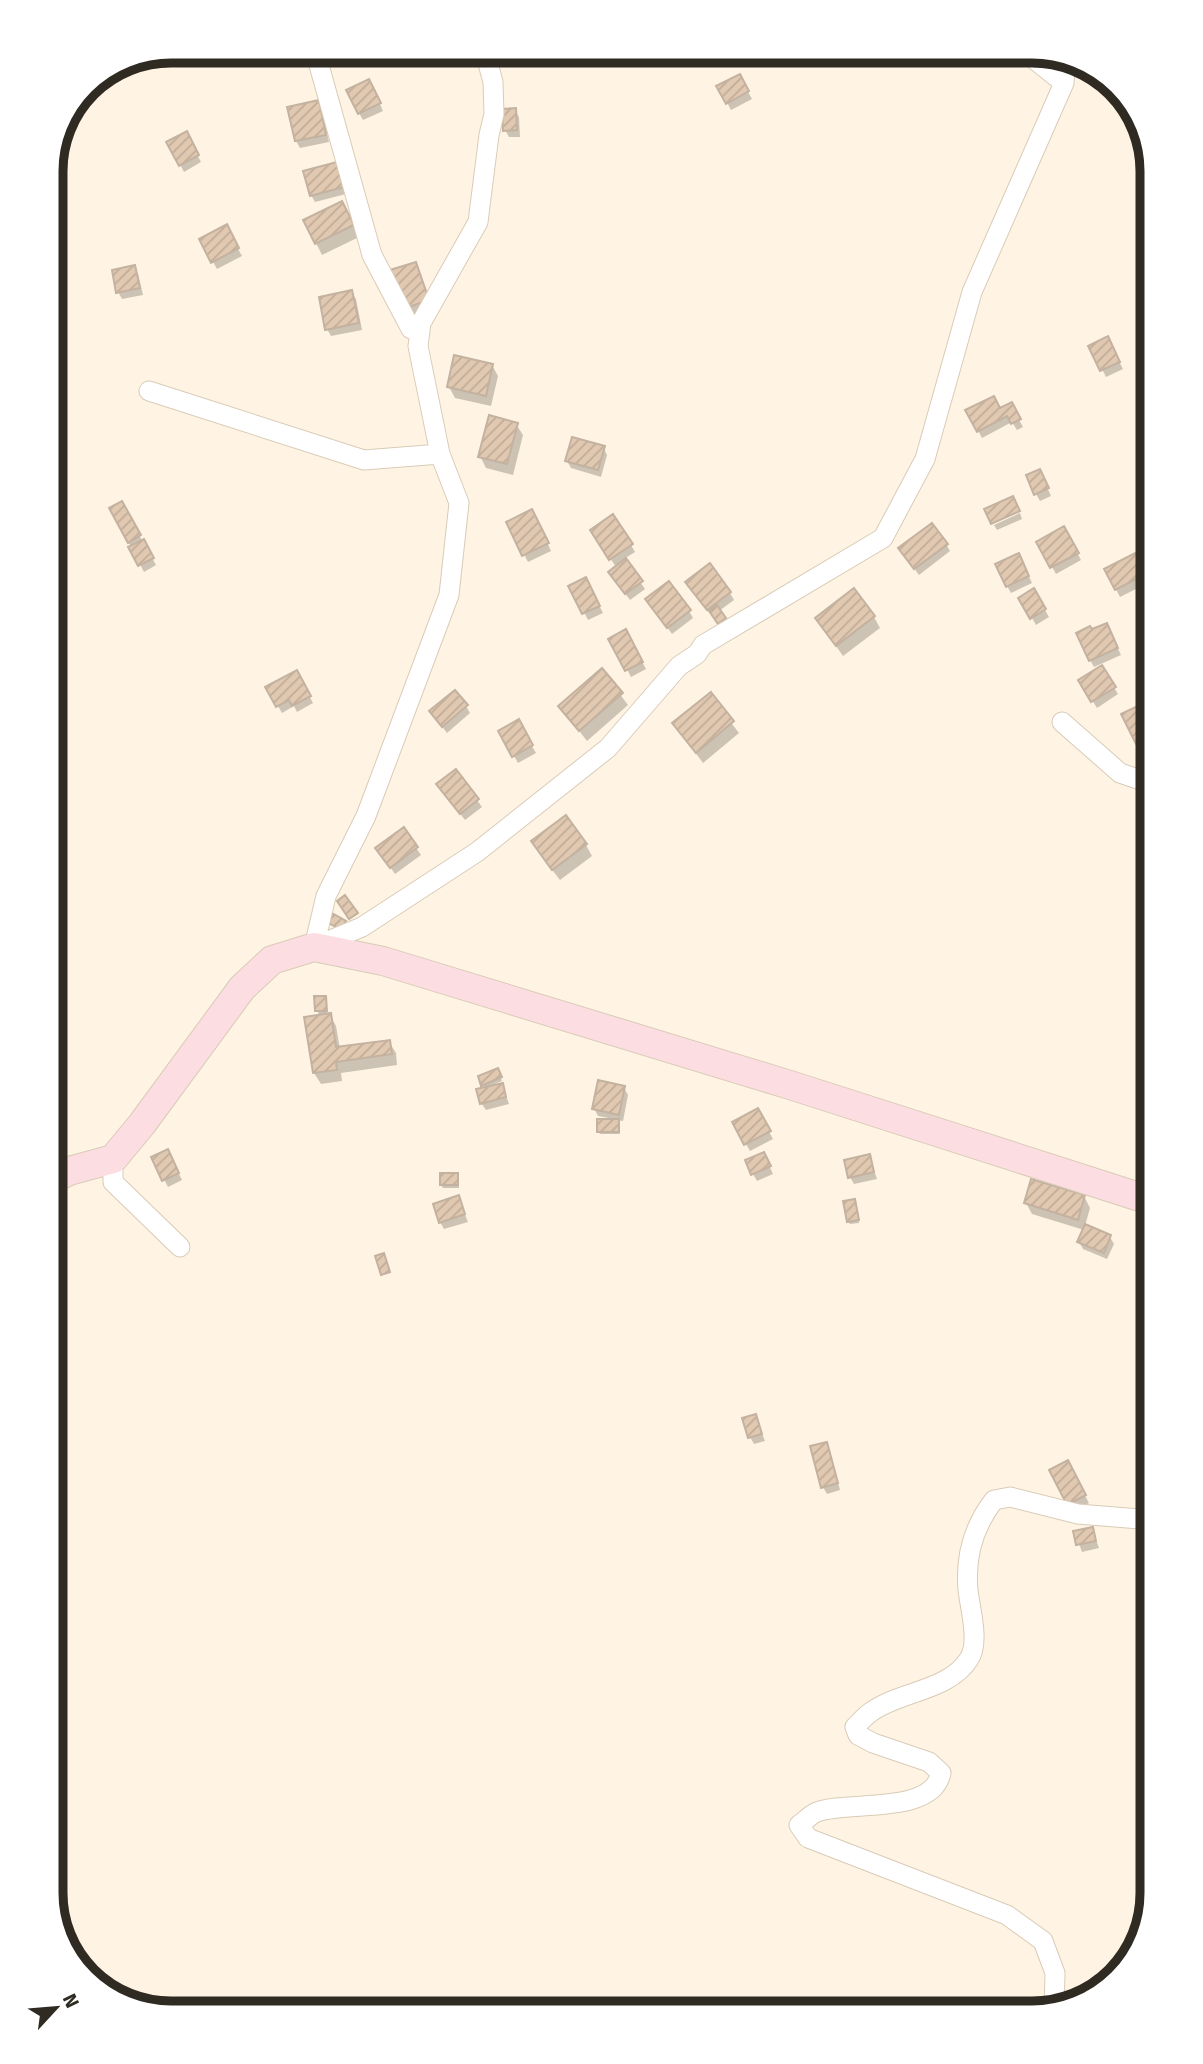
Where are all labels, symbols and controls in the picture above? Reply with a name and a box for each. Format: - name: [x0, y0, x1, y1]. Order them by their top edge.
- north arrow: [21, 1973, 91, 2043]
- text: N: [58, 1990, 84, 2011]

